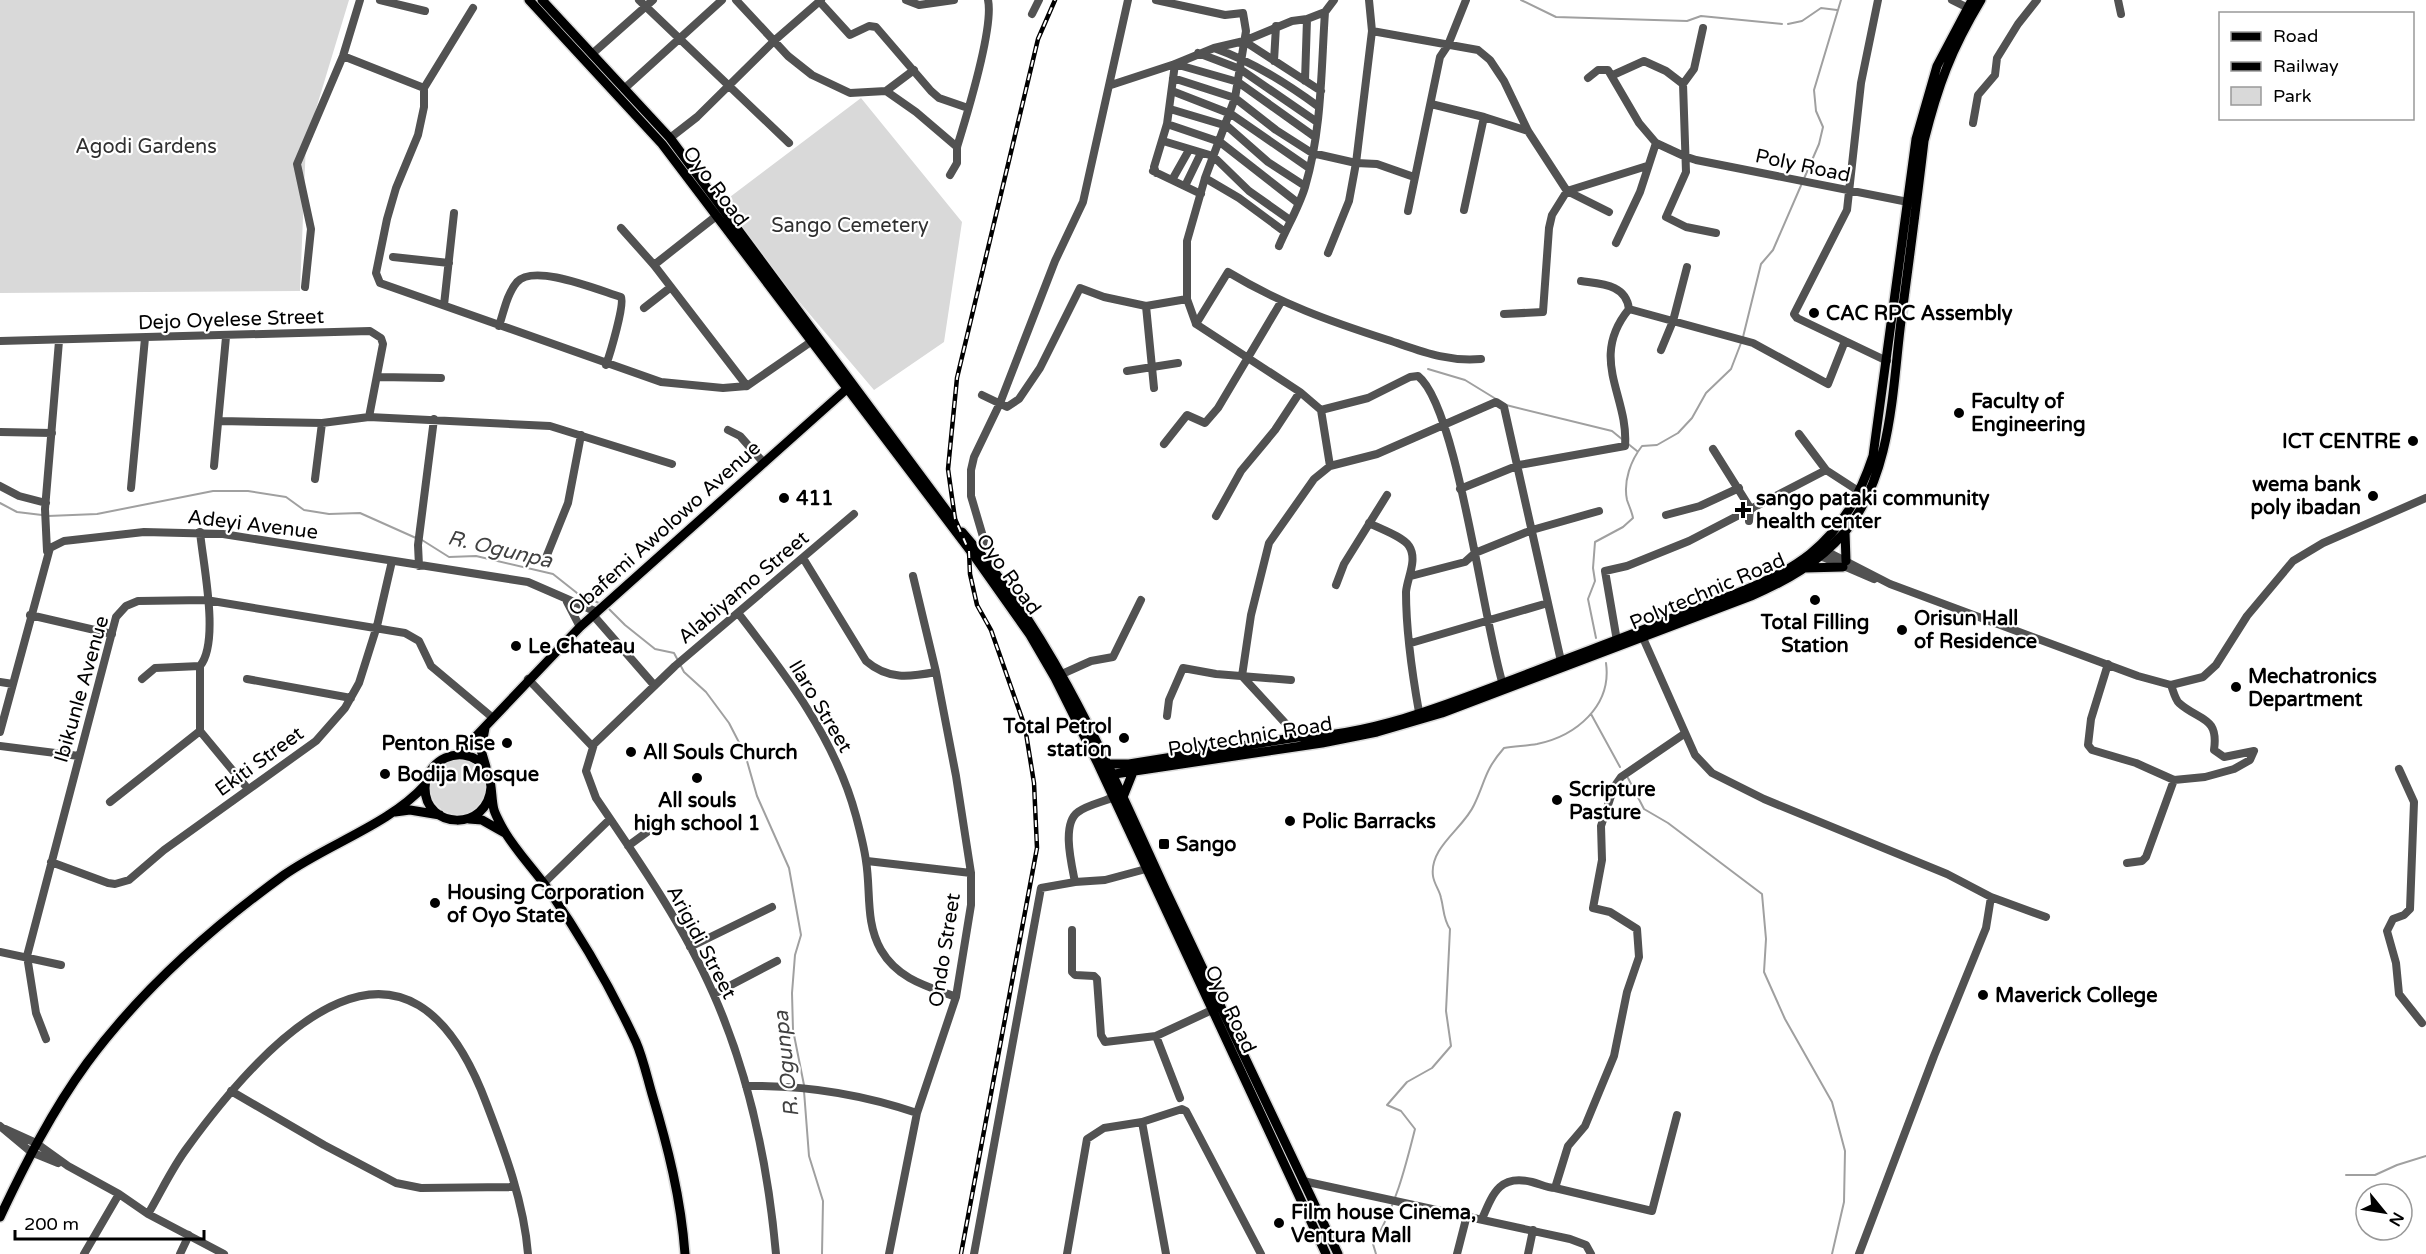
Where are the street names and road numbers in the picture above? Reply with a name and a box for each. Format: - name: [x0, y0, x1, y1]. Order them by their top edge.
- street label: Oyo Road: [677, 142, 753, 232]
- street label: Poly Road: [1753, 144, 1852, 188]
- street label: Dejo Oyelese Street: [138, 305, 325, 335]
- street label: Obafemi Awolowo Avenue: [564, 436, 766, 621]
- street label: Adeyi Avenue: [186, 505, 319, 545]
- street label: Alabiyamo Street: [673, 526, 814, 649]
- street label: Oyo Road: [971, 529, 1046, 620]
- street label: Polytechnic Road: [1626, 548, 1789, 635]
- street label: Ibikunle Avenue: [50, 613, 114, 765]
- street label: Ilaro Street: [783, 656, 857, 757]
- street label: Polytechnic Road: [1166, 712, 1334, 762]
- street label: Ekiti Street: [211, 721, 309, 802]
- street label: Arigidi Street: [661, 882, 741, 1004]
- street label: Ondo Street: [924, 891, 966, 1009]
- street label: Oyo Road: [1199, 962, 1261, 1057]

